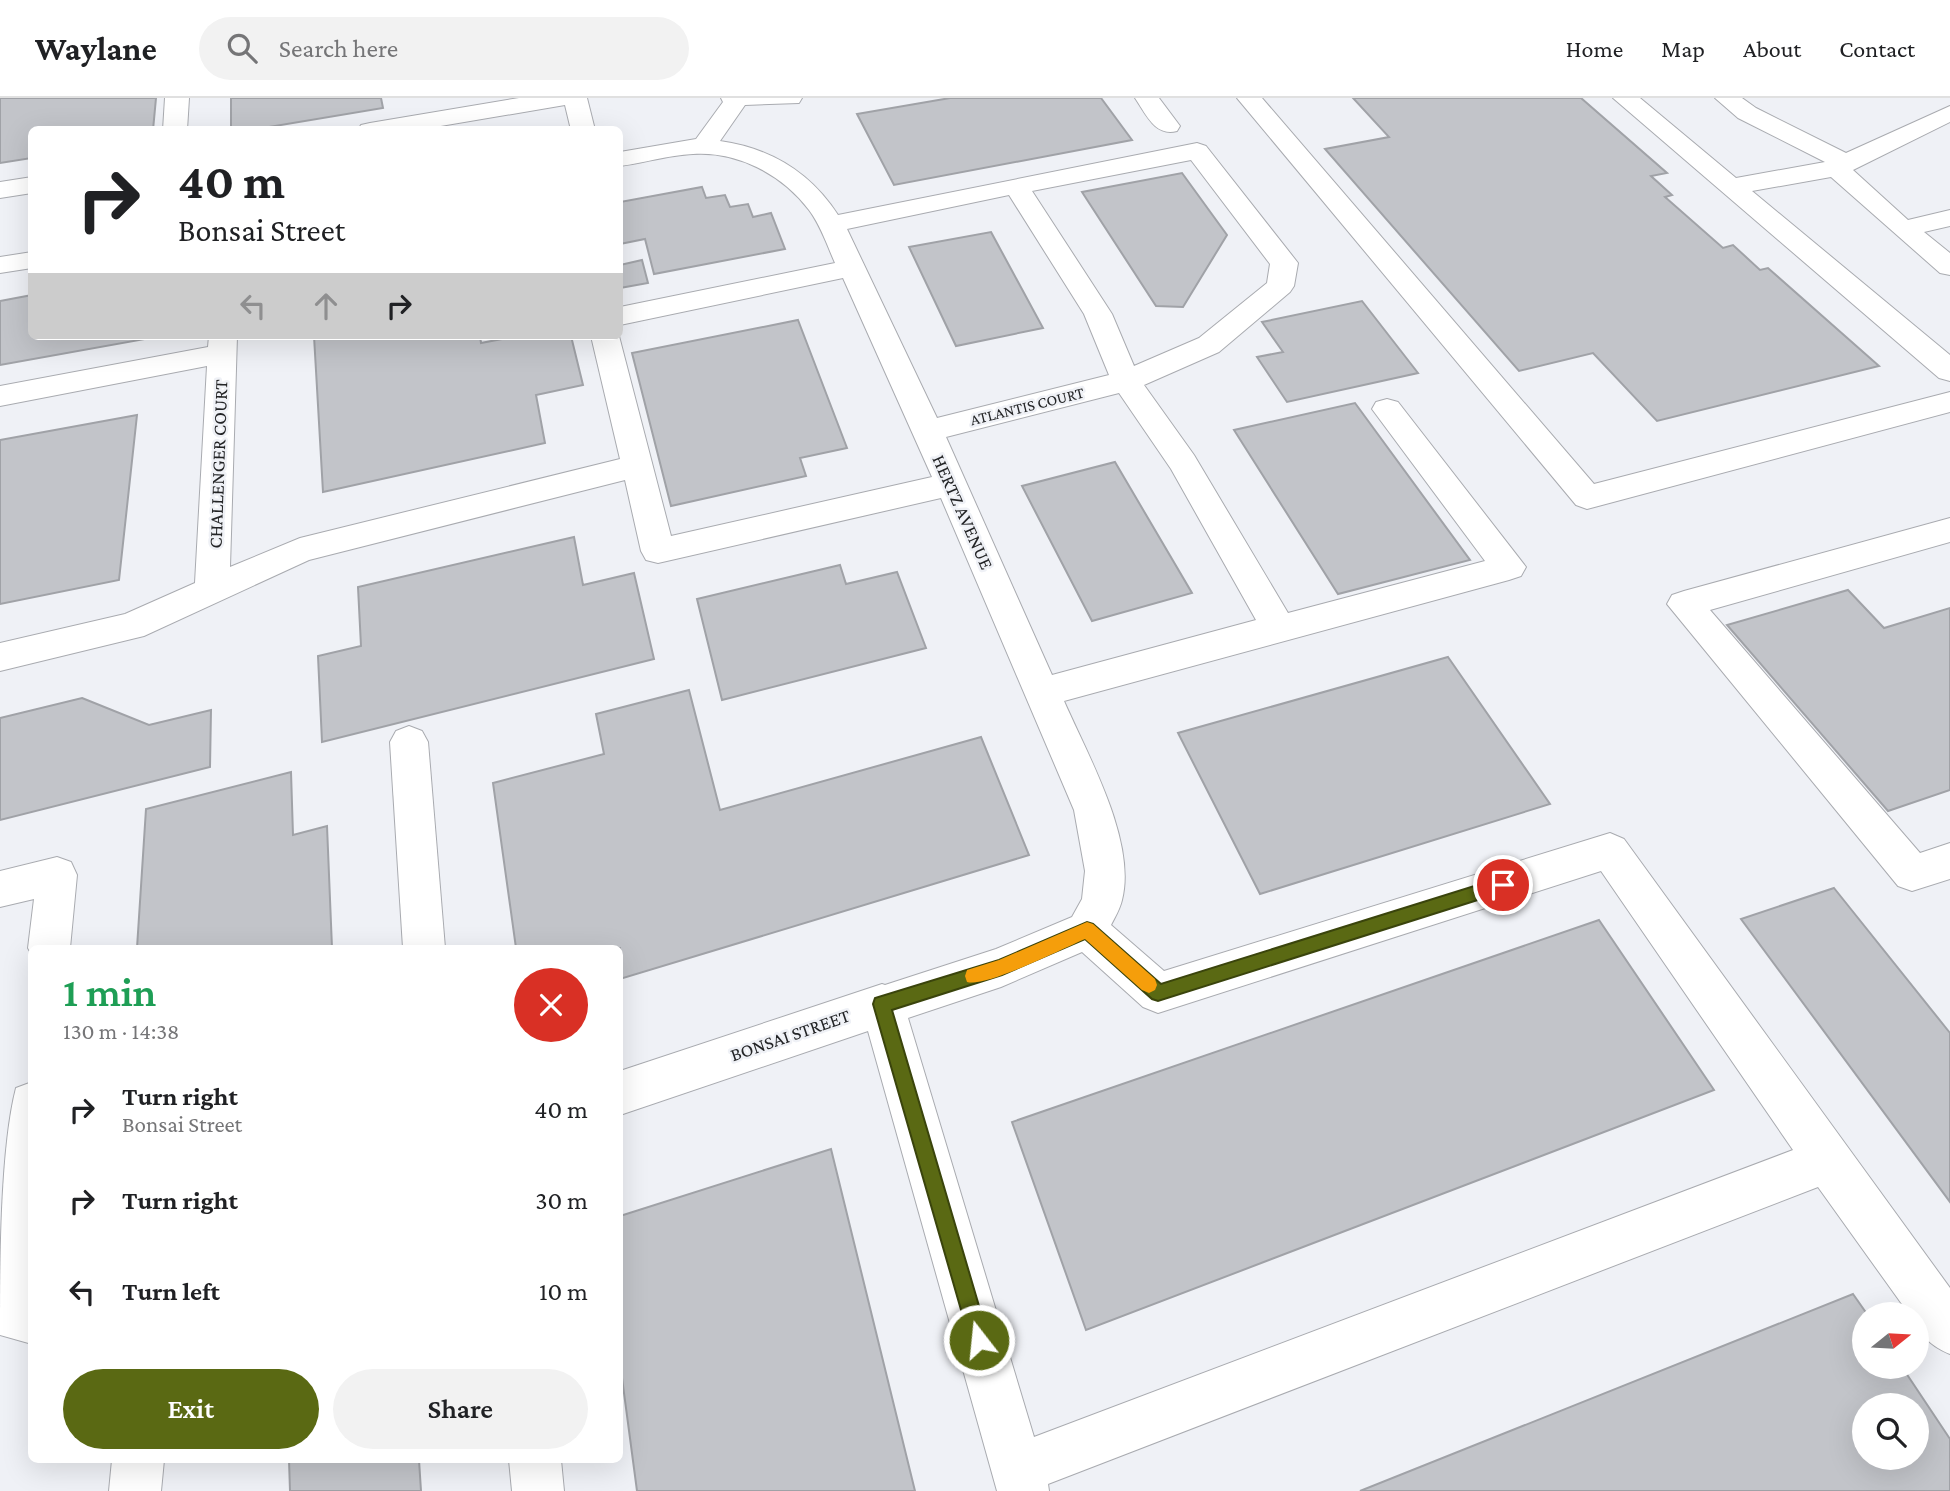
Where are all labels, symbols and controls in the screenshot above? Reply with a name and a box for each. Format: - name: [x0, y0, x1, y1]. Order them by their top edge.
- search box: [199, 17, 689, 80]
- icon: search: [223, 29, 261, 67]
- text: Waylane: [35, 30, 157, 67]
- text: Search here: [279, 34, 398, 63]
- text: Home: [1566, 35, 1623, 62]
- text: Map: [1661, 35, 1705, 62]
- text: About: [1743, 35, 1801, 62]
- text: Contact: [1839, 35, 1915, 62]
- icon: right: [63, 154, 154, 245]
- text: 40 m: [178, 154, 285, 209]
- text: Bonsai Street: [178, 212, 345, 248]
- icon: left: [234, 287, 272, 325]
- icon: ahead: [307, 287, 345, 325]
- icon: right: [380, 287, 418, 325]
- street label: CHALLENGER COURT: [205, 378, 231, 549]
- street label: ATLANTIS COURT: [968, 384, 1086, 428]
- street label: HERTZ AVENUE: [928, 451, 998, 573]
- pin: [1473, 855, 1533, 915]
- icon: arrive: [1484, 866, 1522, 904]
- text: 1 min: [63, 968, 156, 1015]
- button: close: [514, 968, 588, 1042]
- street label: BONSAI STREET: [727, 1004, 853, 1065]
- text: 130 m · 14:38: [63, 1018, 179, 1044]
- text: Turn right: [122, 1082, 238, 1111]
- icon: right: [63, 1091, 101, 1129]
- text: 40 m: [534, 1095, 588, 1124]
- text: Bonsai Street: [122, 1111, 242, 1137]
- icon: right: [63, 1182, 101, 1220]
- text: Turn right: [122, 1186, 238, 1215]
- text: 30 m: [535, 1186, 588, 1215]
- icon: left: [63, 1273, 101, 1311]
- text: Turn left: [122, 1277, 220, 1306]
- text: 10 m: [539, 1277, 588, 1306]
- north arrow: [1852, 1302, 1928, 1379]
- map controls: [1852, 1302, 1929, 1470]
- position arrow: [942, 1303, 1016, 1377]
- button: Exit: [63, 1369, 319, 1449]
- button: Share: [333, 1369, 588, 1449]
- button: search: [1852, 1393, 1929, 1470]

